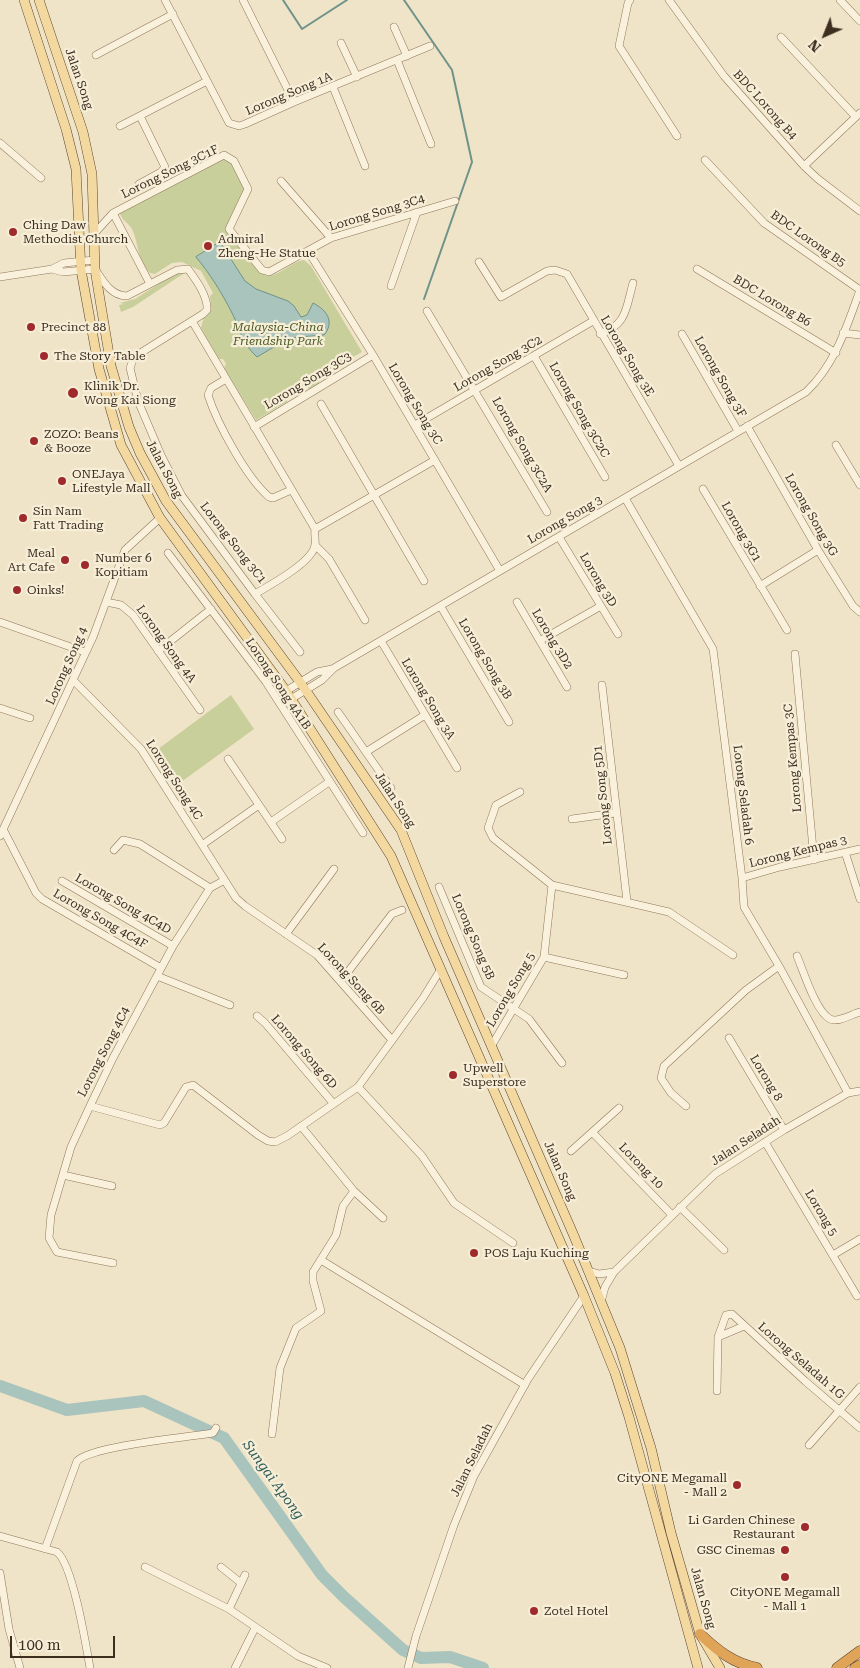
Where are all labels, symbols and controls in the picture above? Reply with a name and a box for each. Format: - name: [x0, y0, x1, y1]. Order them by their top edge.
- north arrow: [800, 10, 850, 60]
- text: N: [805, 36, 824, 55]
- street label: Jalan Song: [62, 47, 96, 111]
- street label: BDC Lorong B4: [730, 67, 800, 143]
- street label: Lorong Song 1A: [244, 69, 334, 119]
- street label: Lorong Song 3C1F: [119, 142, 221, 202]
- street label: Lorong Song 3C4: [327, 192, 427, 234]
- street label: BDC Lorong B5: [768, 208, 848, 270]
- place label: Ching Daw Methodist Church: [23, 218, 128, 246]
- marker: Ching Daw Methodist Church: [7, 226, 19, 238]
- place label: Admiral Zheng-He Statue: [218, 232, 316, 260]
- marker: Admiral Zheng-He Statue: [202, 240, 214, 252]
- street label: BDC Lorong B6: [730, 272, 814, 330]
- street label: Lorong Song 3E: [597, 313, 657, 399]
- place label: Precinct 88: [41, 320, 106, 334]
- park label: Malaysia-China Friendship Park: [232, 320, 324, 348]
- marker: Precinct 88: [25, 321, 37, 333]
- street label: Lorong Song 3C2: [451, 333, 545, 395]
- street label: Lorong Song 3F: [691, 334, 749, 420]
- place label: The Story Table: [54, 349, 146, 363]
- street label: Lorong Song 3C3: [262, 349, 354, 413]
- marker: The Story Table: [38, 350, 50, 362]
- street label: Lorong Song 3C2C: [546, 360, 612, 460]
- street label: Lorong Song 3C: [385, 361, 445, 447]
- place label: Klinik Dr. Wong Kai Siong: [84, 379, 176, 407]
- marker: Klinik Dr. Wong Kai Siong: [66, 386, 80, 400]
- street label: Lorong Song 3C2A: [489, 395, 555, 495]
- place label: ZOZO: Beans & Booze: [44, 427, 118, 455]
- marker: ZOZO: Beans & Booze: [28, 435, 40, 447]
- street label: Jalan Song: [143, 438, 185, 500]
- place label: ONEJaya Lifestyle Mall: [72, 467, 150, 495]
- street label: Lorong Song 3G: [781, 471, 841, 559]
- marker: ONEJaya Lifestyle Mall: [56, 475, 68, 487]
- street label: Lorong Song 3: [525, 493, 605, 547]
- street label: Lorong Song 3C1: [197, 499, 269, 587]
- street label: Lorong 3G1: [718, 499, 764, 565]
- place label: Sin Nam Fatt Trading: [33, 504, 103, 532]
- marker: Sin Nam Fatt Trading: [17, 512, 29, 524]
- place label: Meal Art Cafe: [8, 546, 55, 574]
- street label: Lorong 3D: [576, 550, 620, 610]
- place label: Number 6 Kopitiam: [95, 551, 152, 579]
- marker: Meal Art Cafe: [59, 554, 71, 566]
- marker: Number 6 Kopitiam: [79, 559, 91, 571]
- place label: Oinks!: [27, 583, 64, 597]
- marker: Oinks!: [11, 584, 23, 596]
- street label: Lorong Song 4A: [133, 602, 199, 686]
- street label: Lorong 3D2: [528, 606, 576, 672]
- street label: Lorong Song 3B: [455, 616, 515, 702]
- street label: Lorong Song 4: [43, 625, 91, 707]
- street label: Lorong Song 4A1B: [242, 636, 314, 732]
- street label: Lorong Song 3A: [398, 656, 458, 742]
- street label: Lorong Kempas 3C: [781, 703, 805, 813]
- street label: Lorong Song 4C: [143, 737, 205, 823]
- street label: Lorong Seladah 6: [730, 744, 756, 846]
- street label: Lorong Song 5D1: [591, 745, 615, 845]
- street label: Jalan Song: [372, 769, 418, 831]
- street label: Lorong Kempas 3: [748, 833, 848, 871]
- street label: Lorong Song 4C4D: [72, 871, 174, 937]
- street label: Lorong Song 4C4F: [50, 886, 150, 952]
- street label: Lorong Song 5B: [448, 892, 498, 982]
- street label: Lorong Song 6B: [314, 940, 388, 1018]
- street label: Lorong Song 5: [484, 950, 538, 1030]
- street label: Lorong Song 4C4: [75, 1004, 133, 1100]
- street label: Lorong Song 6D: [268, 1012, 340, 1092]
- street label: Lorong 8: [747, 1052, 785, 1104]
- place label: Upwell Superstore: [463, 1061, 526, 1089]
- marker: Upwell Superstore: [447, 1069, 459, 1081]
- street label: Jalan Seladah: [708, 1113, 784, 1169]
- street label: Jalan Song: [540, 1139, 580, 1203]
- street label: Lorong 10: [616, 1140, 666, 1192]
- street label: Lorong 5: [802, 1187, 840, 1239]
- place label: POS Laju Kuching: [484, 1246, 589, 1260]
- marker: POS Laju Kuching: [468, 1247, 480, 1259]
- street label: Lorong Seladah 1G: [755, 1320, 847, 1402]
- street label: Jalan Seladah: [448, 1421, 496, 1499]
- water label: Sungai Apong: [239, 1437, 307, 1523]
- place label: CityONE Megamall - Mall 2: [617, 1471, 727, 1499]
- marker: CityONE Megamall - Mall 2: [731, 1479, 743, 1491]
- place label: Li Garden Chinese Restaurant: [688, 1513, 795, 1541]
- marker: Li Garden Chinese Restaurant: [799, 1521, 811, 1533]
- place label: GSC Cinemas: [697, 1543, 775, 1557]
- marker: GSC Cinemas: [779, 1544, 791, 1556]
- street label: Jalan Song: [687, 1565, 719, 1631]
- marker: CityONE Megamall - Mall 1: [779, 1571, 791, 1583]
- place label: CityONE Megamall - Mall 1: [730, 1585, 840, 1613]
- place label: Zotel Hotel: [544, 1604, 608, 1618]
- marker: Zotel Hotel: [528, 1605, 540, 1617]
- scale bar: [12, 1626, 118, 1658]
- text: 100 m: [18, 1636, 61, 1654]

